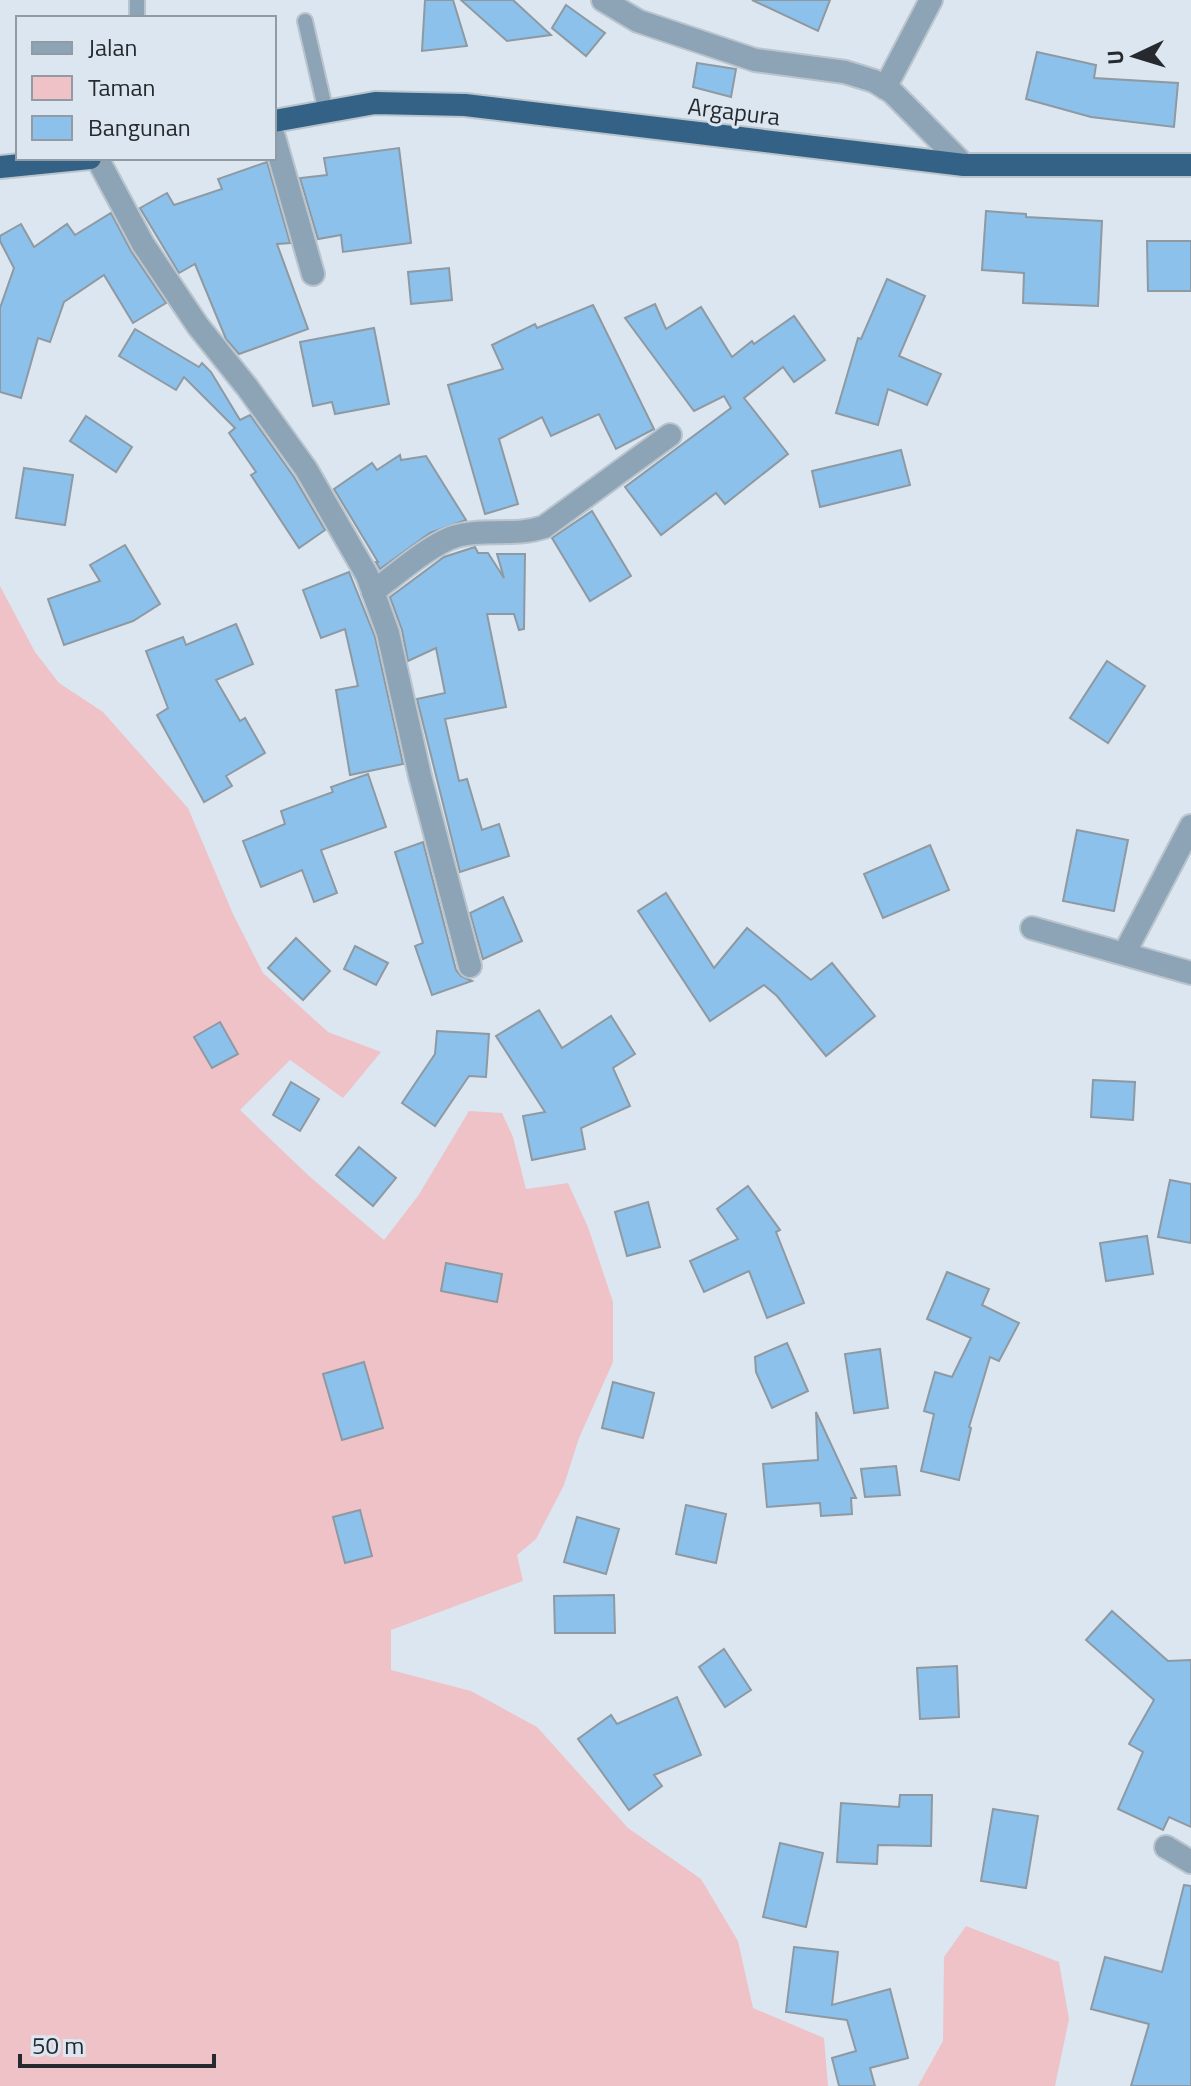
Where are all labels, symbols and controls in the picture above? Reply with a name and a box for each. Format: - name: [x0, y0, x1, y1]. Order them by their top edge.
- legend: [16, 16, 276, 160]
- north arrow: [1095, 16, 1175, 96]
- text: Jalan: [88, 29, 137, 65]
- text: U: [1098, 49, 1133, 66]
- text: Taman: [88, 69, 156, 105]
- street label: Argapura: [686, 87, 782, 135]
- text: Bangunan: [88, 109, 191, 145]
- scale bar: [20, 2018, 214, 2068]
- text: 50 m: [32, 2027, 84, 2063]

